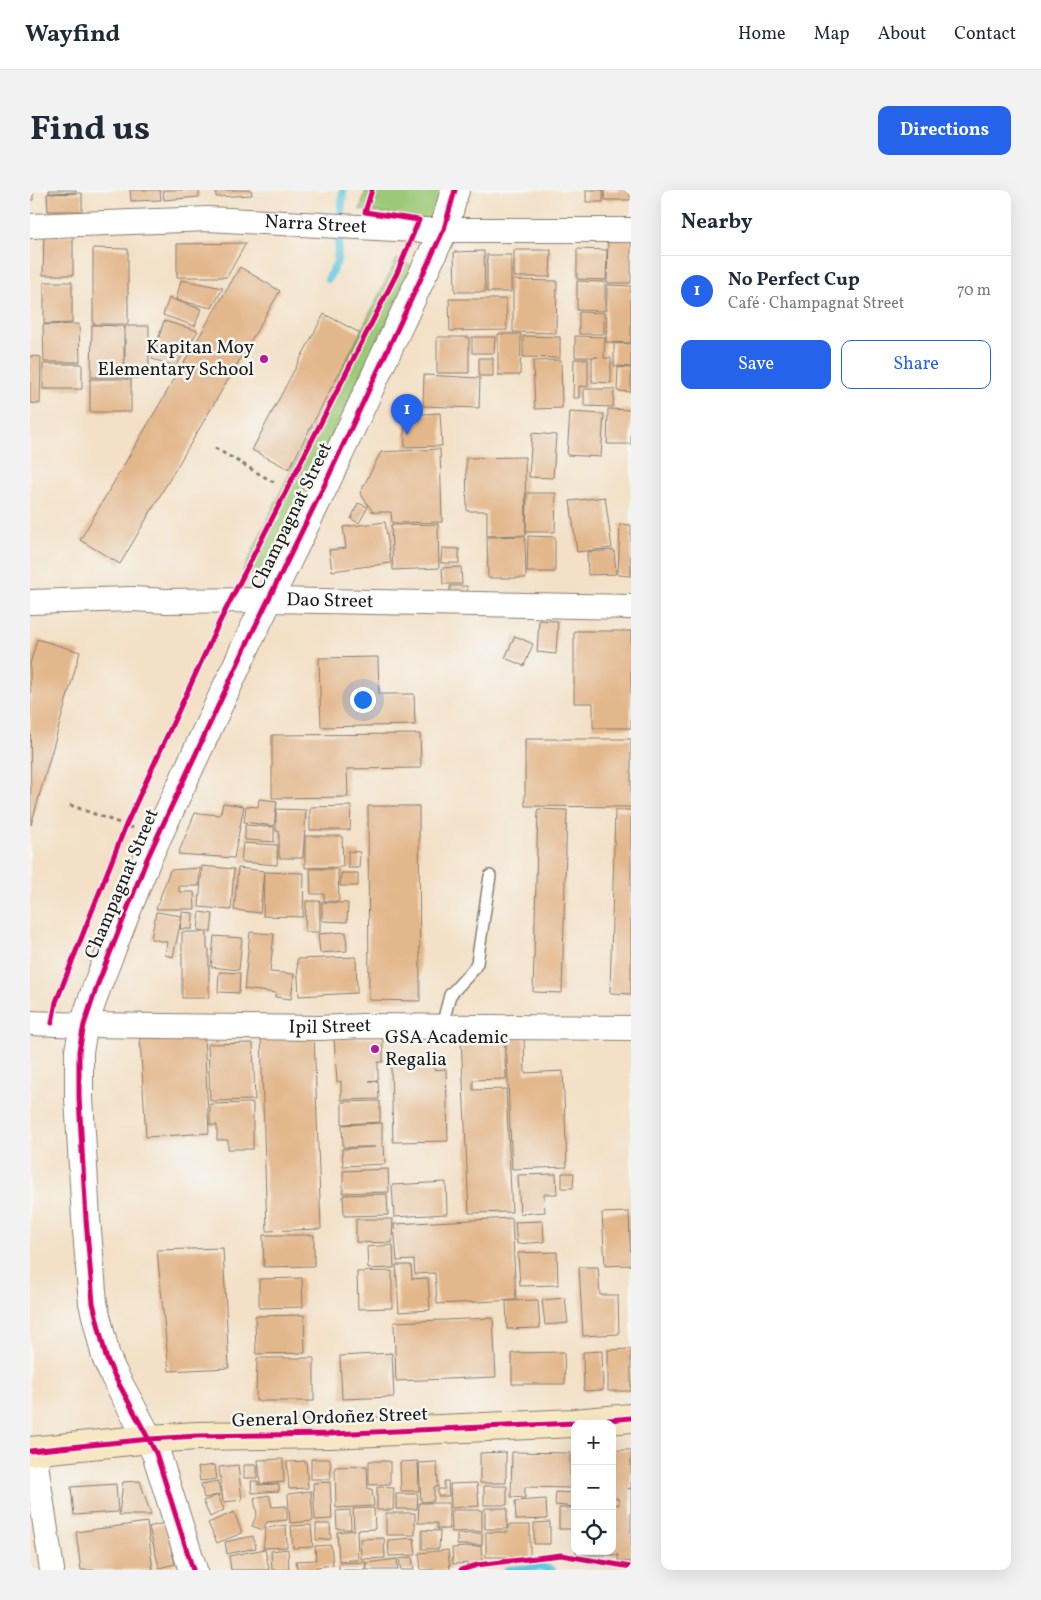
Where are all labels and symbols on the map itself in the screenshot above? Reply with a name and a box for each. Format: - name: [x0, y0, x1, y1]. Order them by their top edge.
- street label: Narra Street: [264, 209, 368, 240]
- place label: Kapitan Moy Elementary School: [98, 335, 254, 383]
- marker: Kapitan Moy Elementary School: [258, 353, 270, 365]
- pin: 1: [391, 394, 423, 435]
- street label: Champagnat Street: [245, 438, 339, 594]
- street label: Dao Street: [286, 587, 374, 615]
- your location: [350, 687, 376, 713]
- street label: Champagnat Street: [79, 805, 166, 963]
- street label: Ipil Street: [288, 1013, 372, 1041]
- place label: GSA Academic Regalia: [385, 1025, 508, 1073]
- marker: GSA Academic Regalia: [369, 1043, 381, 1055]
- street label: General Ordoñez Street: [231, 1402, 429, 1434]

